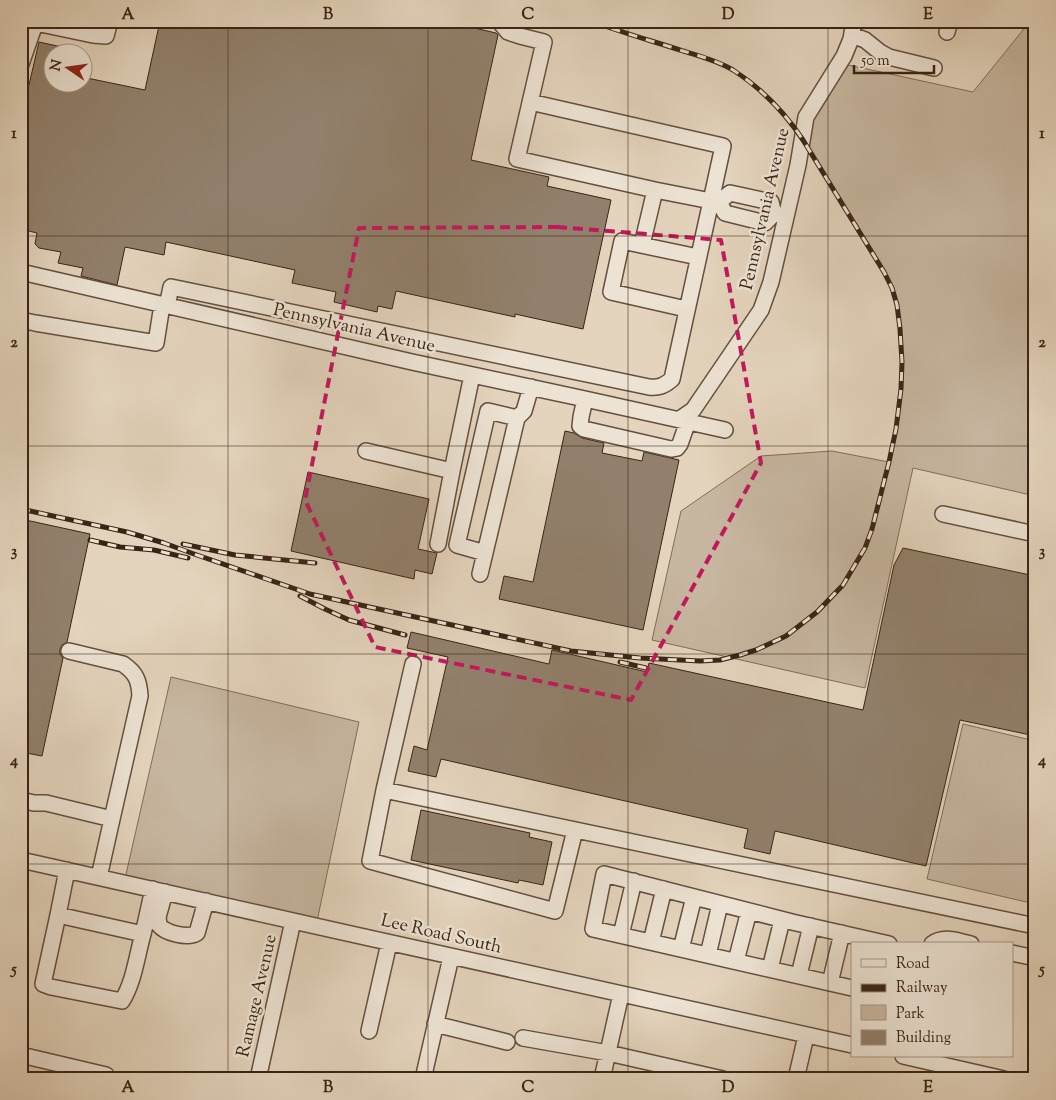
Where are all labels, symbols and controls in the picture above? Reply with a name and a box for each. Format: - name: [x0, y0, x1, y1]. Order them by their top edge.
- text: A: [122, 4, 135, 27]
- text: B: [323, 4, 333, 27]
- text: C: [522, 4, 535, 27]
- text: D: [722, 4, 735, 27]
- text: E: [923, 4, 933, 27]
- north arrow: [42, 42, 92, 92]
- scale bar: [854, 42, 934, 74]
- text: 50 m: [860, 51, 890, 72]
- text: N: [46, 58, 68, 73]
- text: 1: [11, 123, 17, 146]
- text: 1: [1039, 123, 1045, 146]
- street label: Pennsylvania Avenue: [735, 125, 797, 293]
- street label: Pennsylvania Avenue: [270, 298, 438, 360]
- text: 2: [10, 332, 18, 355]
- text: 2: [1038, 332, 1046, 355]
- text: 3: [11, 541, 18, 564]
- text: 3: [1039, 541, 1046, 564]
- text: 4: [9, 750, 18, 773]
- text: 4: [1037, 750, 1046, 773]
- street label: Lee Road South: [378, 908, 504, 962]
- street label: Ramage Avenue: [231, 932, 285, 1060]
- legend: [851, 942, 1014, 1058]
- text: Road: [896, 954, 930, 975]
- text: 5: [9, 959, 17, 982]
- text: 5: [1037, 959, 1045, 982]
- text: Railway: [896, 978, 948, 999]
- text: Park: [896, 1004, 925, 1025]
- text: Building: [896, 1028, 951, 1049]
- text: A: [122, 1077, 135, 1100]
- text: B: [323, 1077, 333, 1100]
- text: C: [522, 1077, 535, 1100]
- text: D: [722, 1077, 735, 1100]
- text: E: [923, 1077, 933, 1100]

